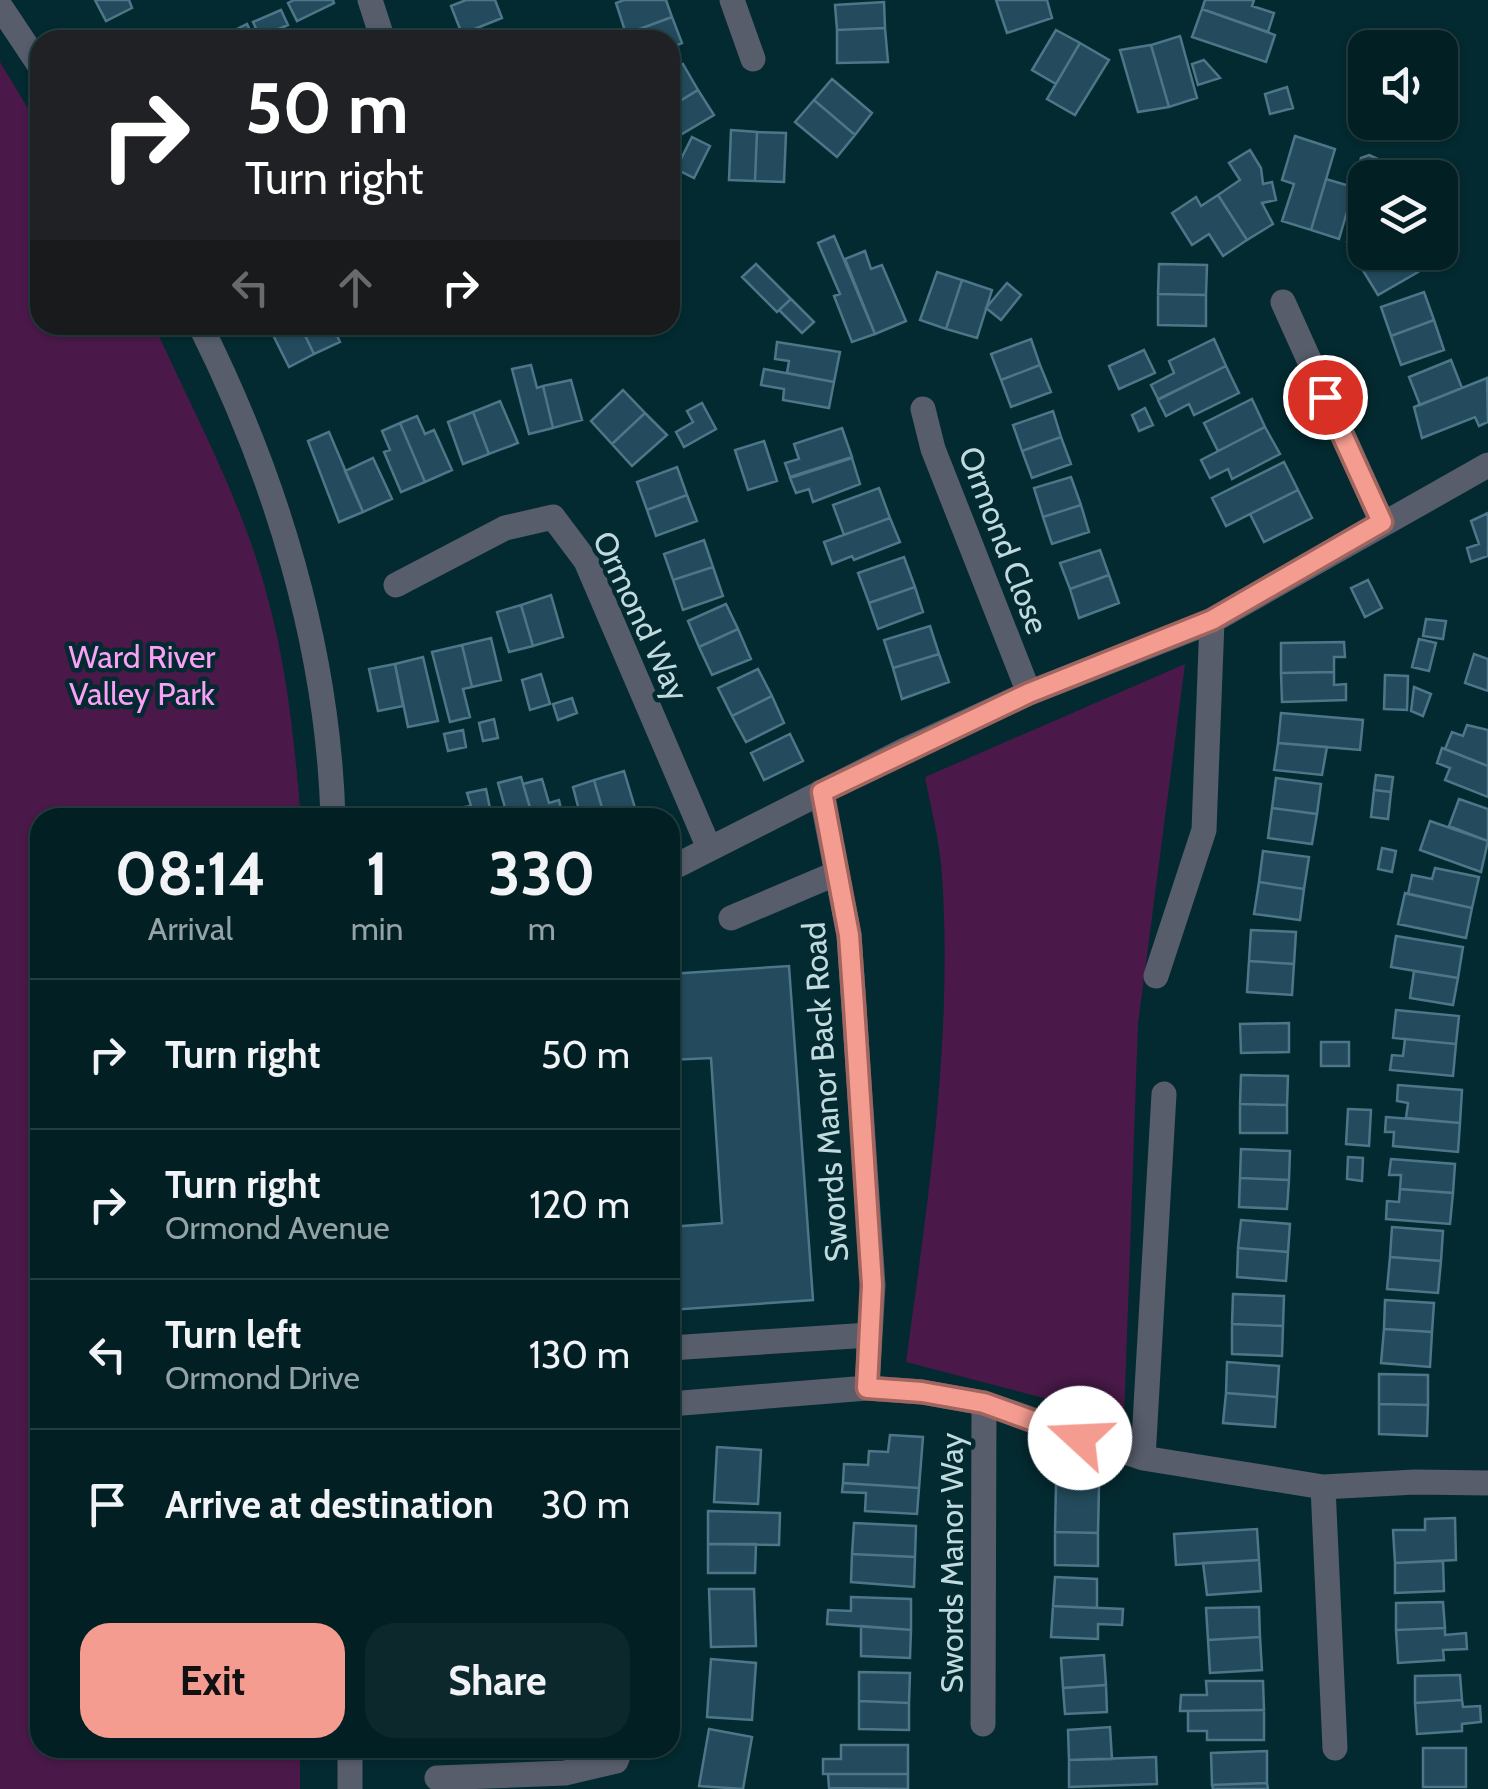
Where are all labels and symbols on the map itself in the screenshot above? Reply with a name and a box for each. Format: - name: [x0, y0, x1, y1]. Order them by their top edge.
- pin: [1283, 355, 1368, 440]
- street label: Ormond Close: [950, 441, 1058, 639]
- street label: Ormond Way: [585, 525, 697, 707]
- park label: Ward River Valley Park: [69, 637, 216, 713]
- street label: Swords Manor Back Road: [794, 921, 856, 1263]
- position arrow: [1028, 1386, 1132, 1490]
- street label: Swords Manor Way: [932, 1433, 971, 1693]

